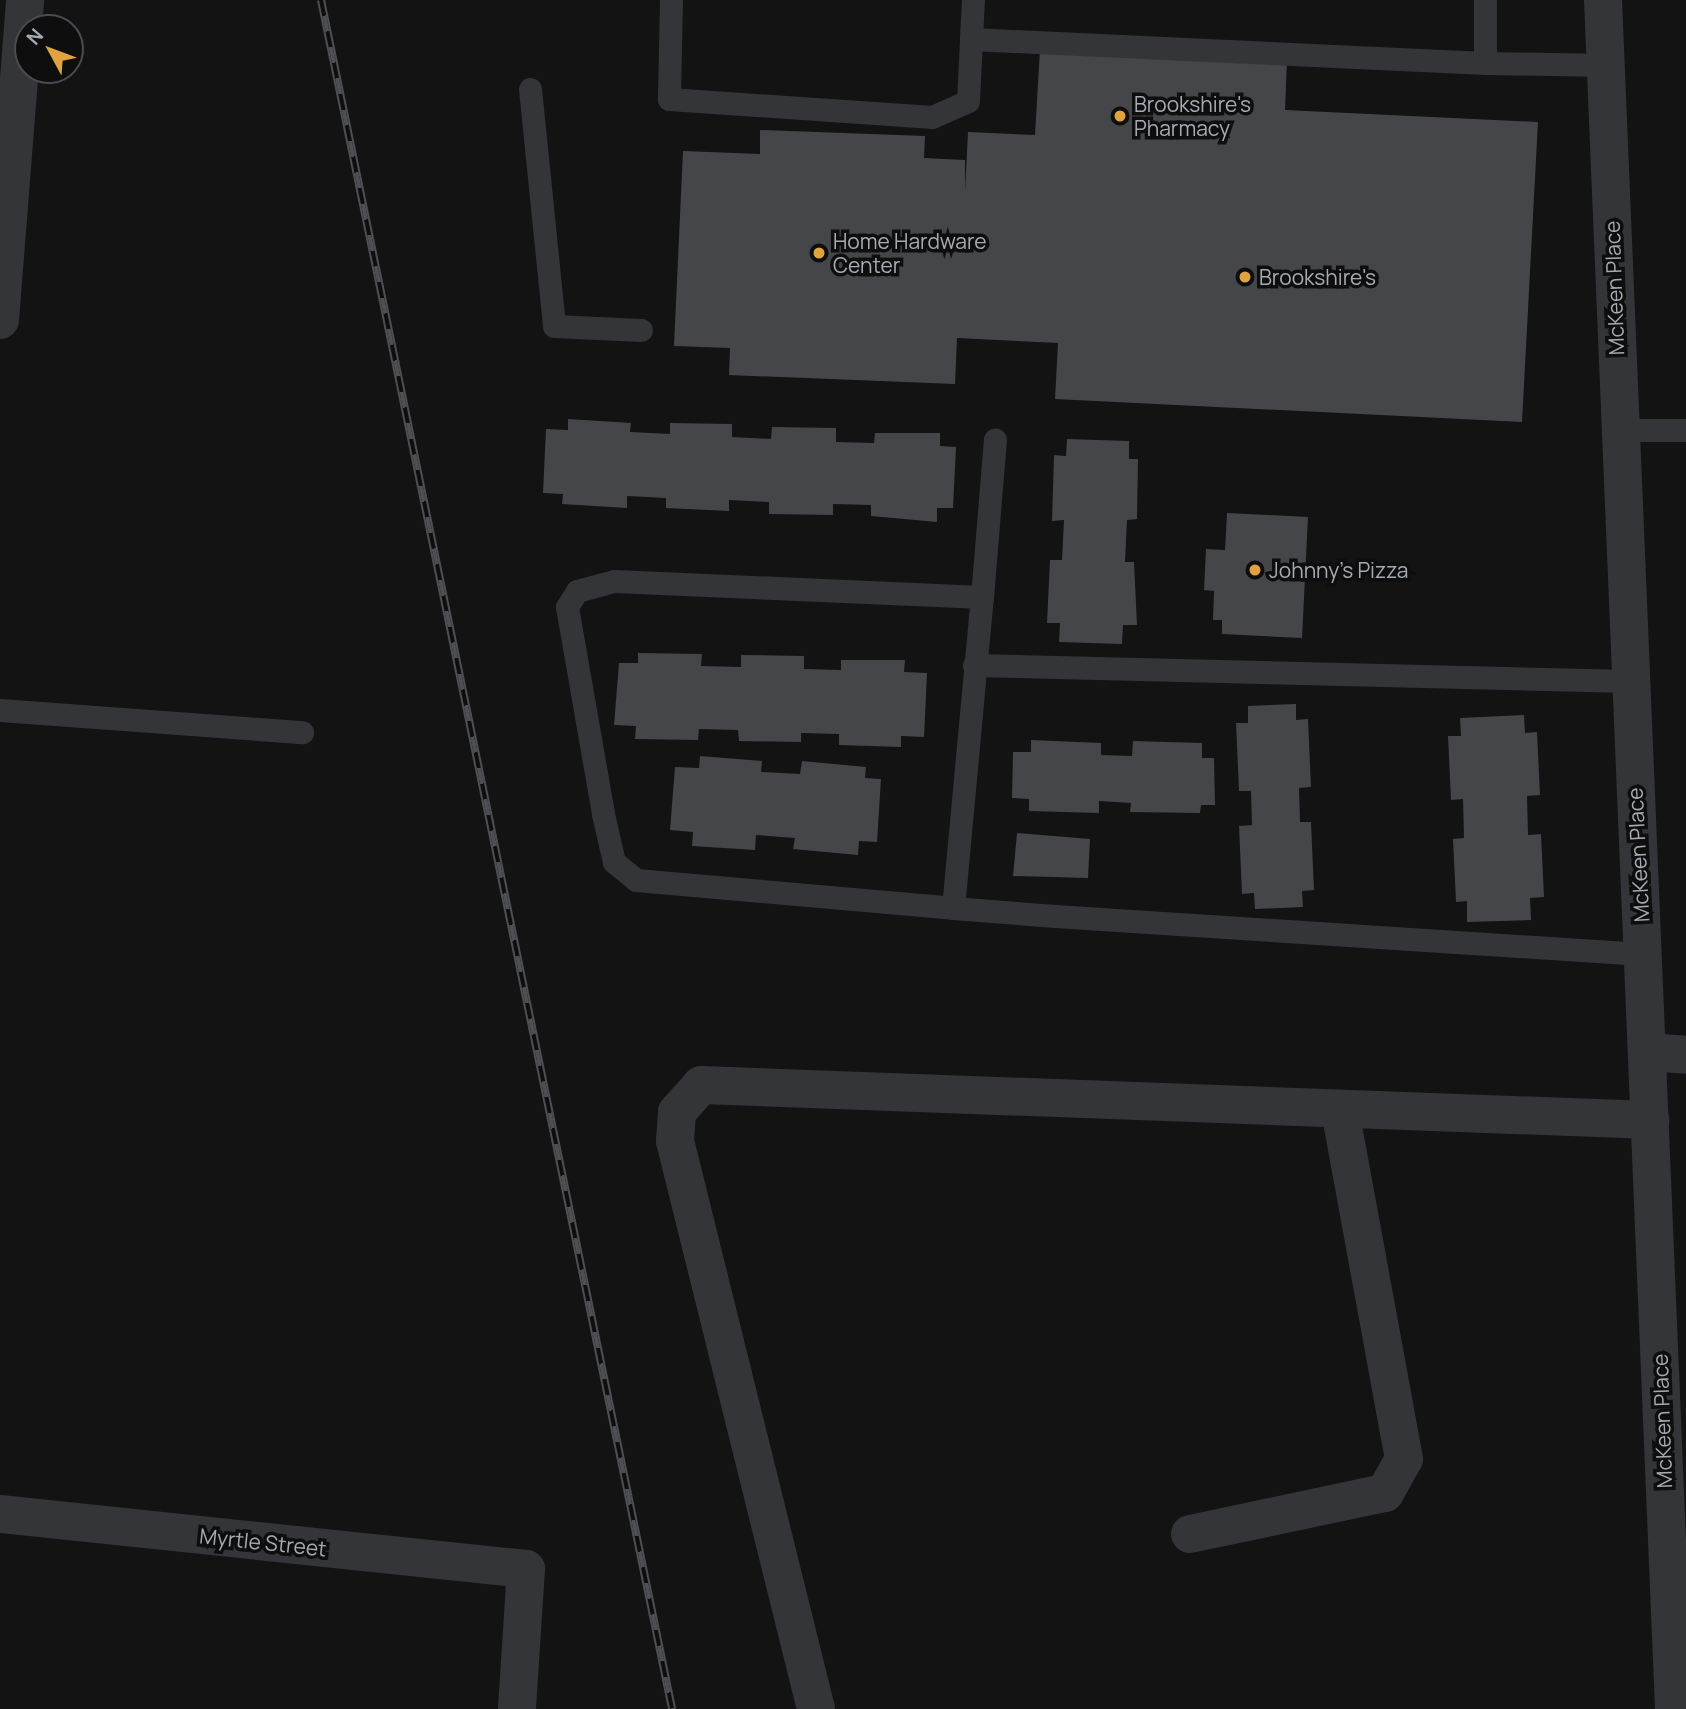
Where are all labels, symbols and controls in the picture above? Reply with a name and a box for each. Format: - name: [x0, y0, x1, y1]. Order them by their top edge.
- north arrow: [14, 14, 84, 84]
- text: N: [20, 23, 49, 50]
- place label: Brookshire's Pharmacy: [1134, 91, 1251, 141]
- marker: Brookshire's Pharmacy: [1112, 108, 1128, 124]
- street label: McKeen Place: [1599, 220, 1629, 356]
- place label: Home Hardware Center: [833, 228, 987, 278]
- marker: Home Hardware Center: [811, 245, 827, 261]
- place label: Brookshire's: [1259, 264, 1376, 290]
- marker: Brookshire's: [1237, 269, 1253, 285]
- place label: Johnny's Pizza: [1269, 557, 1408, 583]
- marker: Johnny's Pizza: [1247, 562, 1263, 578]
- street label: McKeen Place: [1622, 787, 1654, 923]
- street label: McKeen Place: [1647, 1353, 1677, 1489]
- street label: Myrtle Street: [198, 1523, 328, 1561]

